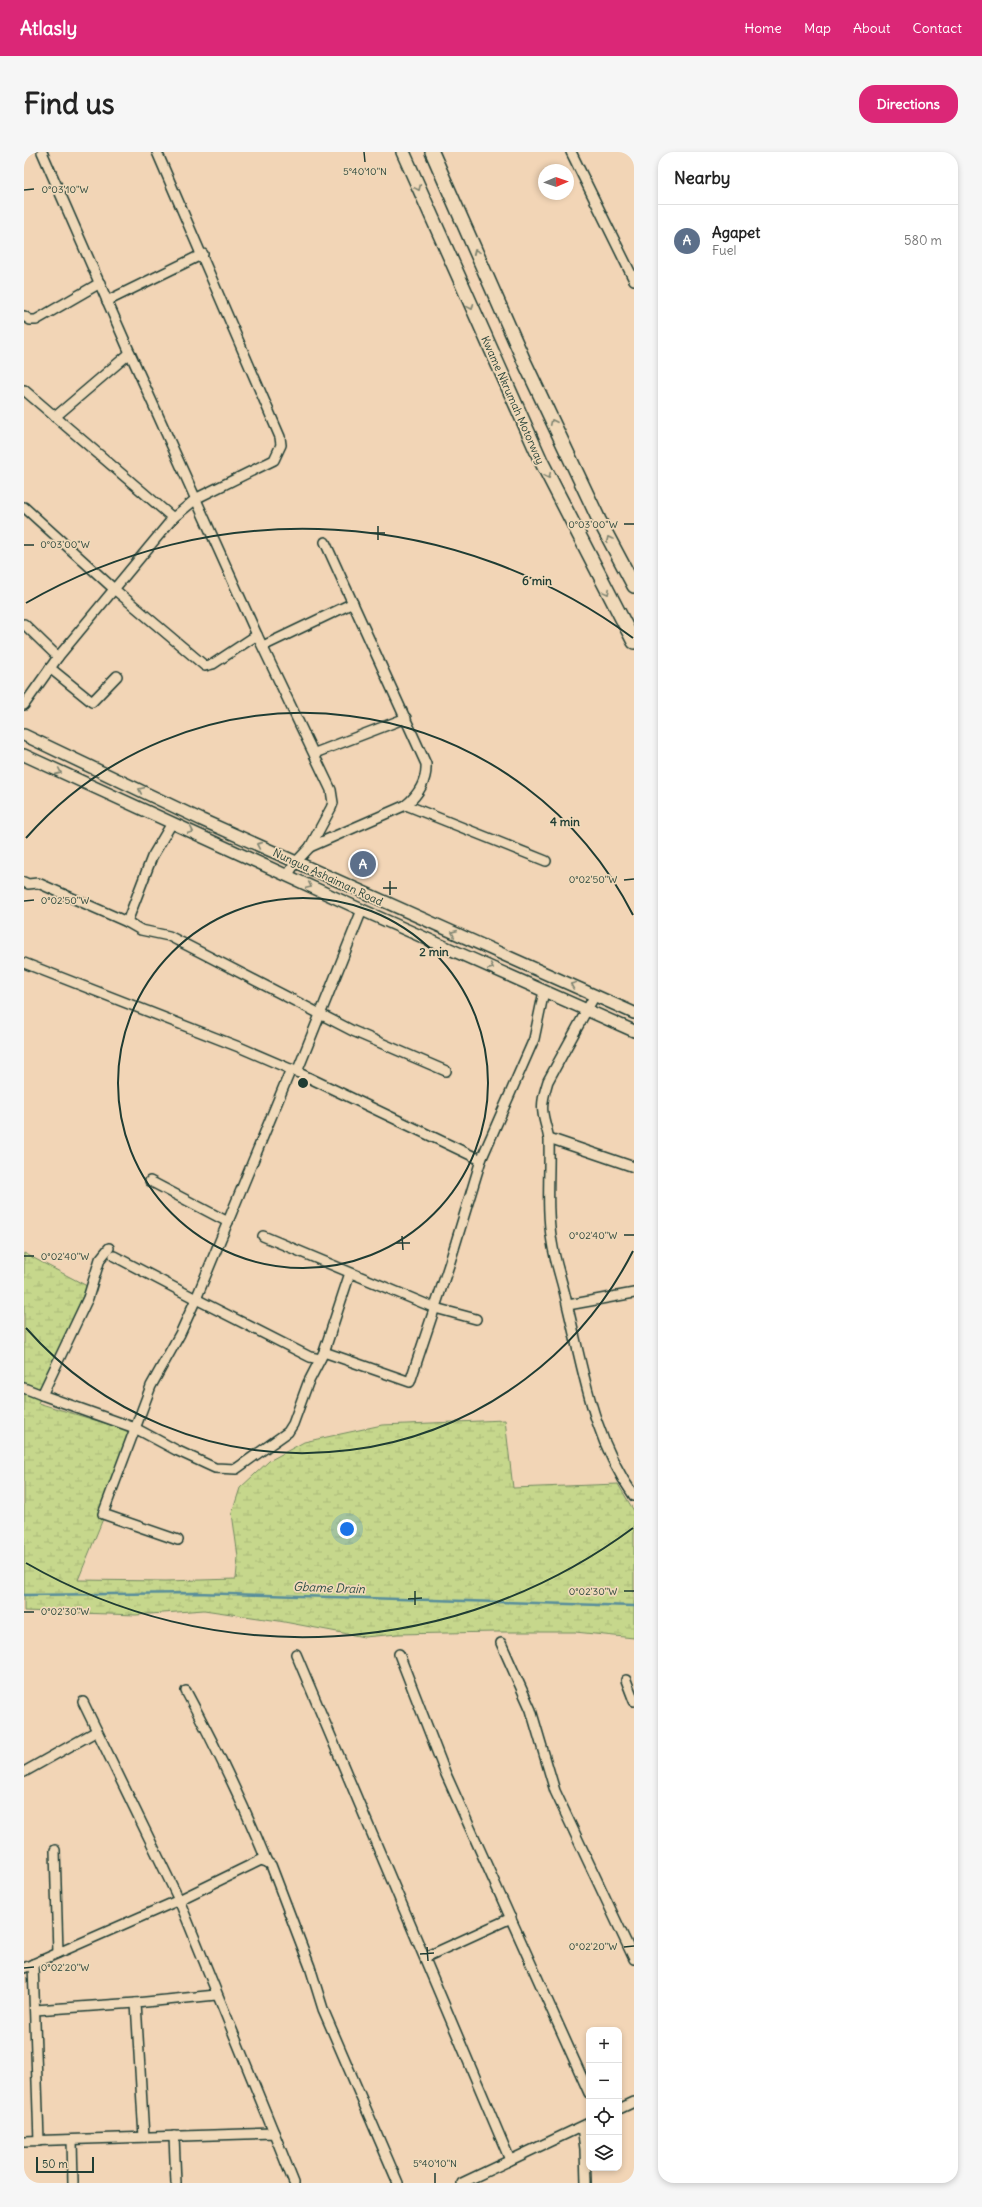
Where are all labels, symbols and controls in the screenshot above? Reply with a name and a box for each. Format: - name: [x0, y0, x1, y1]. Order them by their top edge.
- text: Atlasly: [20, 16, 77, 40]
- text: Home: [744, 19, 782, 37]
- text: Map: [804, 19, 831, 37]
- text: About: [853, 19, 891, 37]
- text: Contact: [913, 19, 962, 37]
- button: Directions: [859, 85, 958, 123]
- text: Find us: [24, 86, 115, 122]
- north arrow: [538, 164, 574, 200]
- text: 5°40'10"N: [343, 165, 387, 178]
- text: Nearby: [674, 167, 730, 189]
- text: 0°03'10"W: [41, 183, 89, 196]
- one-way arrow: [414, 184, 422, 191]
- text: Agapet: [712, 223, 760, 242]
- text: A: [683, 232, 691, 249]
- text: 580 m: [904, 232, 942, 249]
- text: Fuel: [712, 242, 736, 259]
- one-way arrow: [473, 249, 481, 257]
- one-way arrow: [466, 302, 474, 310]
- street label: Kwame Nkrumah Motorway: [478, 334, 548, 466]
- one-way arrow: [550, 419, 558, 426]
- one-way arrow: [543, 472, 551, 479]
- text: 0°03'00"W: [568, 518, 618, 531]
- one-way arrow: [606, 536, 614, 544]
- text: 0°03'00"W: [40, 538, 90, 551]
- text: 6 min: [522, 573, 552, 588]
- one-way arrow: [602, 588, 610, 595]
- one-way arrow: [55, 767, 63, 775]
- one-way arrow: [138, 787, 145, 795]
- text: 4 min: [550, 814, 580, 829]
- one-way arrow: [186, 826, 194, 834]
- one-way arrow: [255, 842, 263, 850]
- street label: Nungua Ashaiman Road: [271, 846, 385, 908]
- pin: A: [350, 849, 376, 879]
- text: 0°02'50"W: [569, 873, 617, 886]
- one-way arrow: [304, 881, 312, 889]
- text: 0°02'50"W: [41, 894, 89, 907]
- one-way arrow: [451, 929, 458, 937]
- text: 2 min: [419, 944, 449, 959]
- one-way arrow: [488, 963, 495, 971]
- one-way arrow: [570, 982, 577, 990]
- centre of rings: [296, 1076, 310, 1090]
- text: 0°02'40"W: [569, 1229, 617, 1242]
- text: 0°02'40"W: [41, 1250, 89, 1263]
- your location: [337, 1519, 357, 1539]
- water label: Gbame Drain: [293, 1579, 366, 1596]
- text: 0°02'30"W: [569, 1585, 617, 1598]
- text: 0°02'30"W: [41, 1605, 89, 1618]
- text: 0°02'20"W: [569, 1940, 617, 1953]
- text: 0°02'20"W: [41, 1961, 89, 1974]
- map controls: [586, 2027, 622, 2171]
- button: +: [586, 2027, 622, 2063]
- button: −: [586, 2063, 622, 2099]
- button: locate: [586, 2099, 622, 2135]
- button: layers: [586, 2135, 622, 2171]
- scale bar: [36, 2155, 94, 2174]
- text: 50 m: [42, 2157, 68, 2171]
- text: 5°40'10"N: [413, 2157, 457, 2170]

